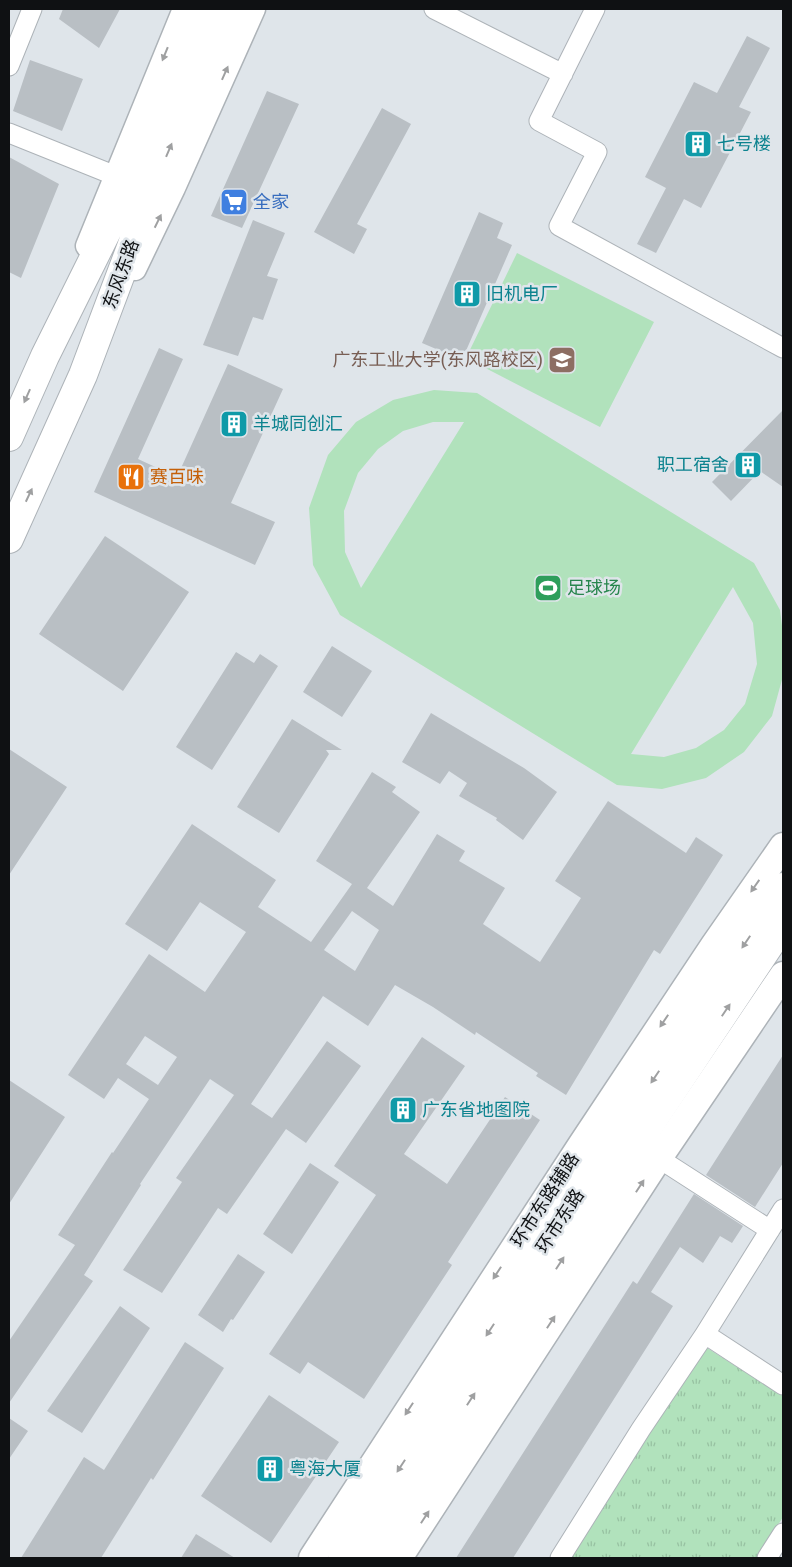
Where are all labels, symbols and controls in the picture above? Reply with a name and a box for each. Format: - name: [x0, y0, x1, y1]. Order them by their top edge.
- one-way arrow: [161, 47, 169, 62]
- one-way arrow: [221, 66, 229, 80]
- building icon: 七号楼: [683, 129, 713, 159]
- place label: 七号楼: [717, 133, 771, 154]
- one-way arrow: [166, 143, 174, 157]
- supermarket icon: 全家: [219, 187, 249, 217]
- place label: 全家: [253, 191, 289, 212]
- one-way arrow: [154, 214, 162, 228]
- street label: 东风东路: [98, 236, 143, 311]
- building icon: 旧机电厂: [452, 279, 482, 309]
- place label: 旧机电厂: [486, 283, 558, 304]
- school or university icon: 广东工业大学(东风路校区): [547, 345, 577, 375]
- place label: 广东工业大学(东风路校区): [333, 349, 543, 371]
- one-way arrow: [22, 389, 30, 403]
- building icon: 羊城同创汇: [219, 409, 249, 439]
- place label: 羊城同创汇: [253, 413, 343, 434]
- building icon: 职工宿舍: [733, 450, 763, 480]
- place label: 职工宿舍: [657, 454, 729, 475]
- restaurant icon: 赛百味: [116, 462, 146, 492]
- place label: 赛百味: [150, 466, 204, 487]
- one-way arrow: [26, 488, 34, 502]
- sports icon: 足球场: [533, 573, 563, 603]
- place label: 足球场: [567, 577, 621, 598]
- one-way arrow: [750, 880, 760, 893]
- one-way arrow: [741, 935, 751, 949]
- one-way arrow: [721, 1003, 731, 1017]
- one-way arrow: [659, 1014, 669, 1027]
- one-way arrow: [650, 1070, 660, 1083]
- building icon: 广东省地图院: [388, 1095, 418, 1125]
- place label: 广东省地图院: [422, 1099, 530, 1120]
- street label: 环市东路辅路: [507, 1149, 583, 1251]
- one-way arrow: [635, 1179, 645, 1193]
- street label: 环市东路: [531, 1185, 589, 1257]
- one-way arrow: [555, 1256, 565, 1270]
- one-way arrow: [493, 1267, 502, 1280]
- one-way arrow: [547, 1315, 556, 1329]
- one-way arrow: [485, 1323, 494, 1336]
- one-way arrow: [467, 1393, 476, 1406]
- one-way arrow: [404, 1403, 413, 1416]
- building icon: 粤海大厦: [255, 1454, 285, 1484]
- place label: 粤海大厦: [289, 1458, 361, 1479]
- one-way arrow: [397, 1460, 406, 1473]
- one-way arrow: [420, 1511, 430, 1524]

